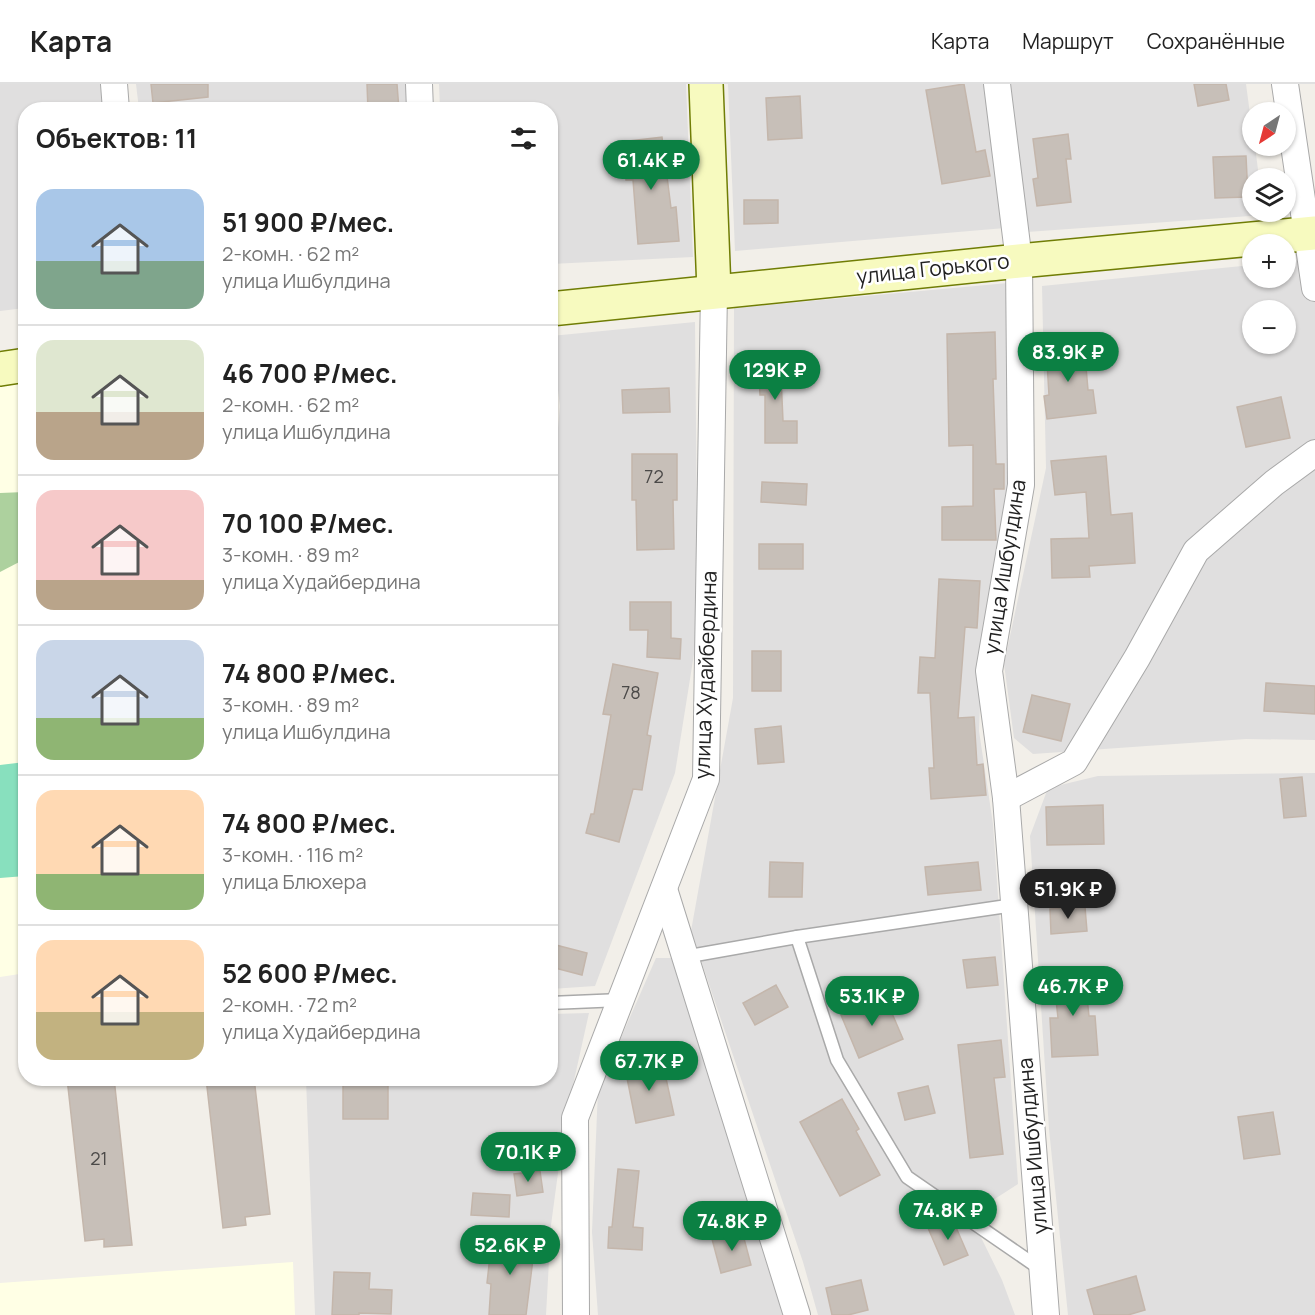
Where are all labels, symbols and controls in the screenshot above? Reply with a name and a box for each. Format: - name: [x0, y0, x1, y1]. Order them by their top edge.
- text: Карта: [30, 22, 112, 60]
- text: Карта: [931, 27, 989, 55]
- text: Маршрут: [1022, 27, 1114, 55]
- text: Сохранённые: [1147, 27, 1285, 55]
- north arrow: [1242, 102, 1296, 156]
- map controls: [1242, 102, 1296, 354]
- text: Объектов: 11: [36, 120, 197, 156]
- icon: filters: [507, 122, 540, 155]
- pin: 61.4K ₽: [596, 140, 706, 191]
- text: 61.4K ₽: [617, 146, 685, 173]
- button: layers: [1242, 168, 1296, 222]
- text: 51 900 ₽/мес.: [222, 204, 395, 240]
- icon: home: [84, 213, 156, 285]
- button: +: [1242, 234, 1296, 288]
- text: 2-комн. · 62 m²: [222, 240, 359, 267]
- street label: улица Горького: [855, 246, 1011, 290]
- text: улица Ишбулдина: [222, 267, 391, 294]
- button: −: [1242, 300, 1296, 354]
- pin: 83.9K ₽: [1013, 332, 1123, 383]
- text: 83.9K ₽: [1032, 338, 1104, 365]
- pin: 129K ₽: [726, 350, 824, 401]
- text: 46 700 ₽/мес.: [222, 355, 398, 391]
- text: 129K ₽: [743, 356, 807, 383]
- icon: home: [84, 364, 156, 436]
- text: 2-комн. · 62 m²: [222, 391, 359, 418]
- text: улица Ишбулдина: [222, 418, 391, 445]
- house number: 72: [644, 464, 664, 488]
- street label: улица Ишбулдина: [976, 477, 1032, 656]
- text: 70 100 ₽/мес.: [222, 505, 394, 541]
- icon: home: [84, 514, 156, 586]
- text: 3-комн. · 89 m²: [222, 541, 359, 568]
- text: улица Худайбердина: [222, 568, 421, 595]
- street label: улица Худайбердина: [687, 570, 723, 780]
- text: 74 800 ₽/мес.: [222, 655, 396, 691]
- icon: home: [84, 664, 156, 736]
- house number: 78: [621, 680, 641, 704]
- text: 3-комн. · 89 m²: [222, 691, 359, 718]
- text: улица Ишбулдина: [222, 718, 391, 745]
- text: 74 800 ₽/мес.: [222, 805, 396, 841]
- icon: home: [84, 814, 156, 886]
- text: 3-комн. · 116 m²: [222, 841, 363, 868]
- text: улица Блюхера: [222, 868, 367, 895]
- pin: 51.9K ₽: [1013, 869, 1123, 920]
- text: 51.9K ₽: [1034, 875, 1102, 902]
- text: 52 600 ₽/мес.: [222, 955, 398, 991]
- icon: home: [84, 964, 156, 1036]
- pin: 46.7K ₽: [1018, 966, 1128, 1017]
- text: 46.7K ₽: [1037, 972, 1109, 999]
- pin: 53.1K ₽: [817, 976, 927, 1027]
- text: 53.1K ₽: [839, 982, 905, 1009]
- text: 2-комн. · 72 m²: [222, 991, 357, 1018]
- text: улица Худайбердина: [222, 1018, 421, 1045]
- pin: 67.7K ₽: [594, 1041, 704, 1092]
- text: 67.7K ₽: [614, 1047, 684, 1074]
- street label: улица Ишбулдина: [1010, 1057, 1054, 1235]
- pin: 70.1K ₽: [473, 1132, 583, 1183]
- text: 70.1K ₽: [495, 1138, 561, 1165]
- house number: 21: [90, 1146, 108, 1170]
- pin: 74.8K ₽: [893, 1190, 1003, 1241]
- text: 74.8K ₽: [913, 1196, 983, 1223]
- pin: 74.8K ₽: [677, 1201, 787, 1252]
- text: 74.8K ₽: [697, 1207, 767, 1234]
- pin: 52.6K ₽: [455, 1225, 565, 1276]
- text: 52.6K ₽: [474, 1231, 546, 1258]

